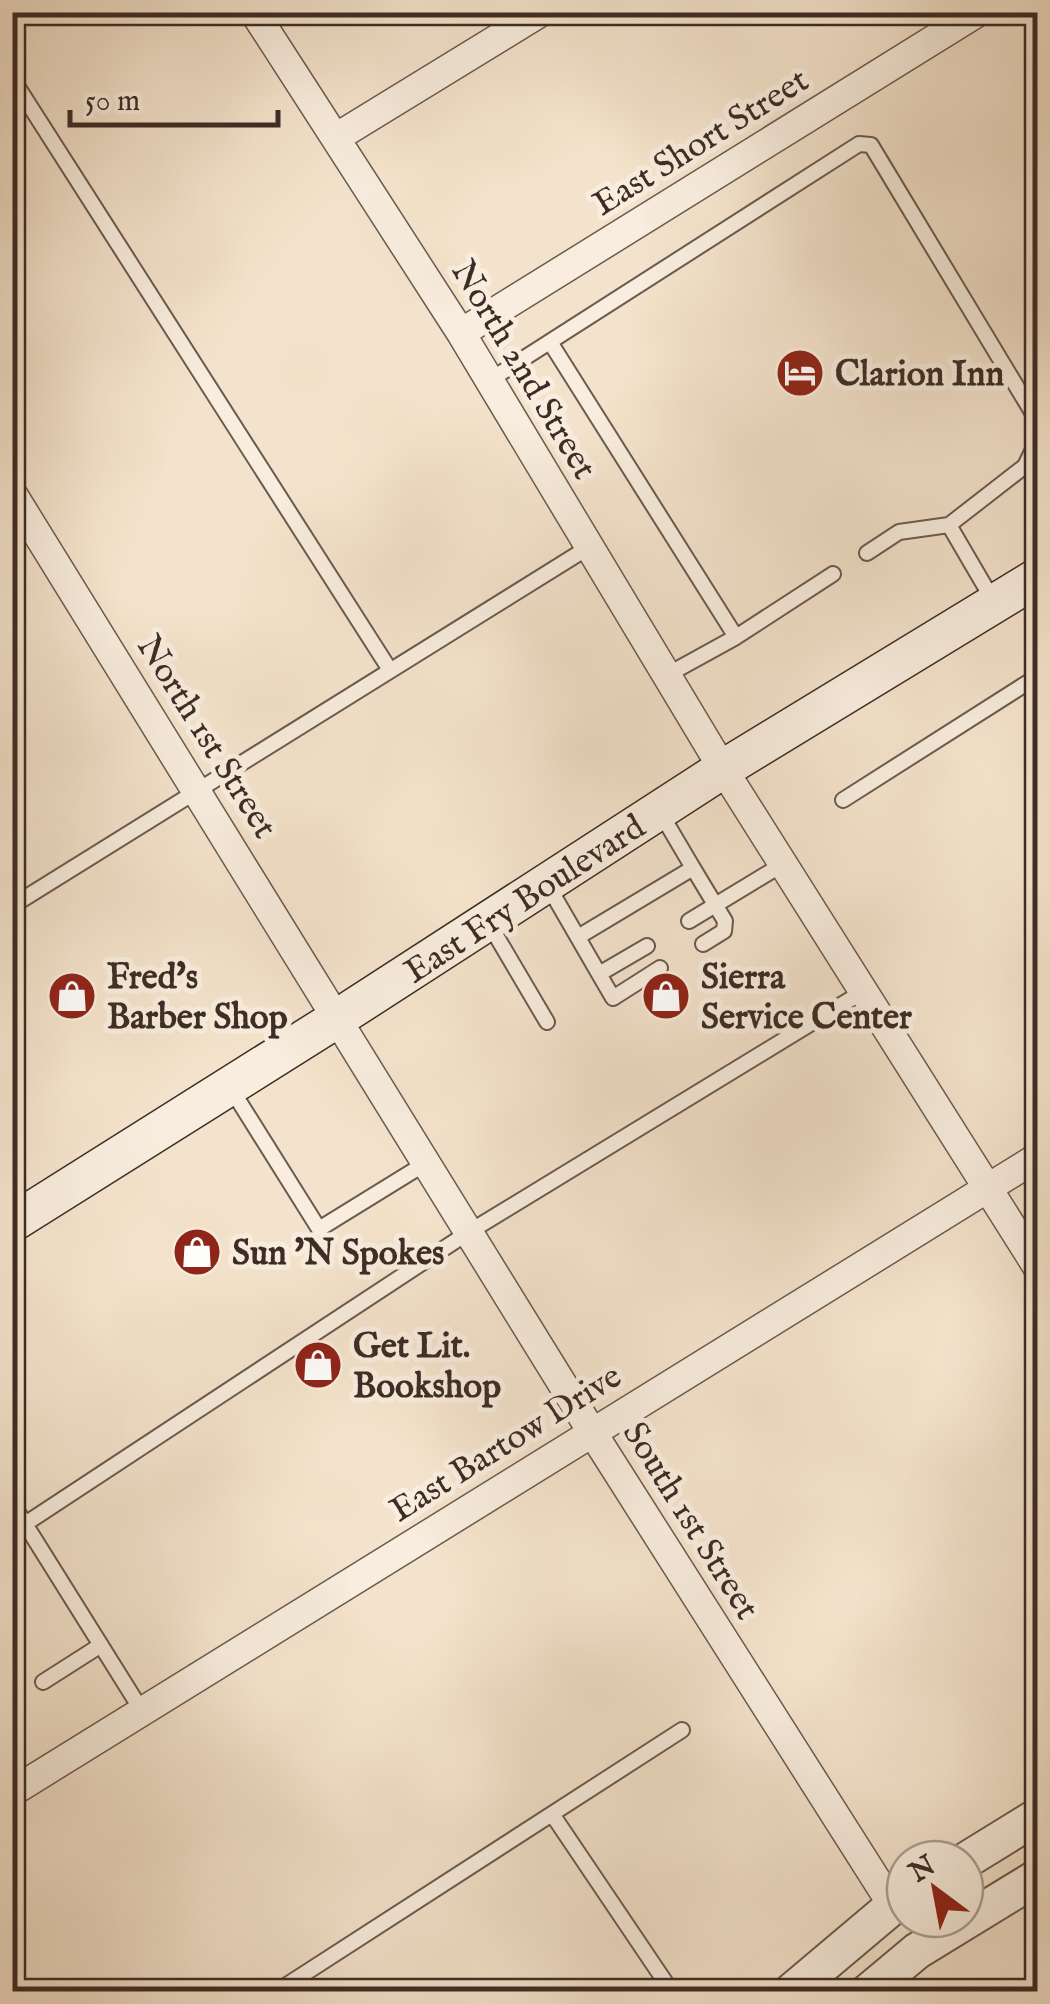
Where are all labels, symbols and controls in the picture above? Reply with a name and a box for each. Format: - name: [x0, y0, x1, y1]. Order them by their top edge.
- street label: East Short Street: [585, 59, 818, 227]
- scale bar: [70, 65, 278, 127]
- text: 50 m: [85, 83, 140, 121]
- street label: North 2nd Street: [440, 253, 606, 488]
- hotel icon: Clarion Inn: [774, 347, 826, 399]
- place label: Clarion Inn: [835, 353, 1004, 398]
- street label: North 1st Street: [126, 627, 286, 847]
- street label: East Fry Boulevard: [396, 805, 655, 995]
- place label: Fred's Barber Shop: [107, 956, 288, 1041]
- place label: Sierra Service Center: [701, 956, 912, 1041]
- shop icon: Fred's Barber Shop: [46, 970, 98, 1022]
- shop icon: Sierra Service Center: [640, 970, 692, 1022]
- shop icon: Sun 'N Spokes: [171, 1226, 223, 1278]
- place label: Sun 'N Spokes: [232, 1232, 444, 1277]
- place label: Get Lit. Bookshop: [353, 1325, 501, 1410]
- shop icon: Get Lit. Bookshop: [292, 1339, 344, 1391]
- street label: East Bartow Drive: [382, 1355, 631, 1533]
- street label: South 1st Street: [611, 1414, 769, 1629]
- north arrow: [885, 1839, 985, 1939]
- text: N: [903, 1849, 943, 1892]

